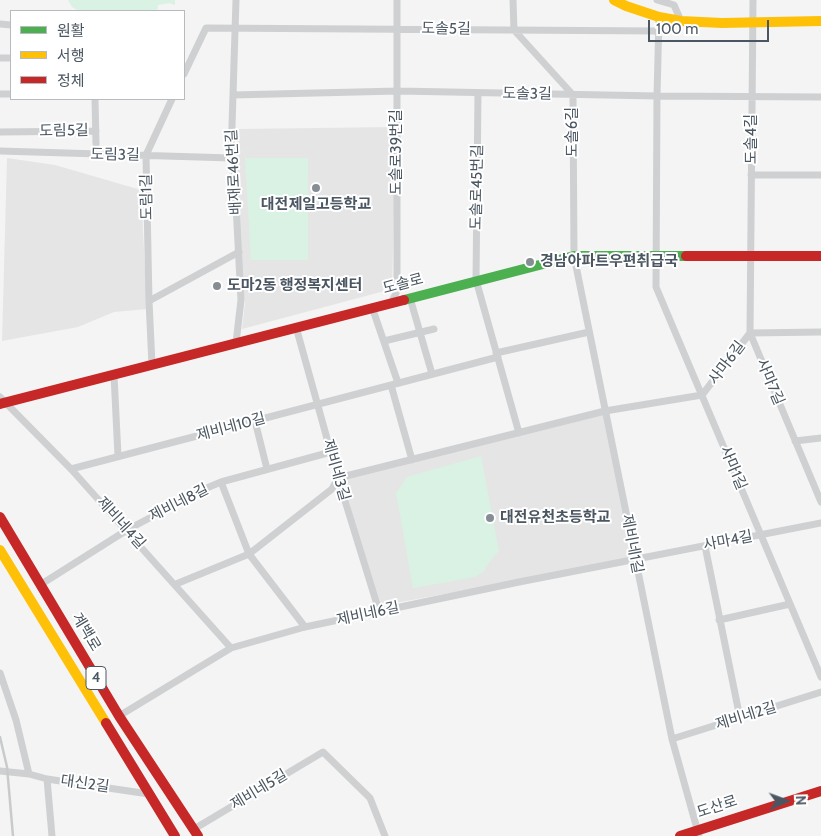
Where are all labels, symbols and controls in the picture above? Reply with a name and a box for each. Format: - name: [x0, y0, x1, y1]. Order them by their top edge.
- legend: [10, 10, 185, 100]
- scale bar: [651, 10, 772, 42]
- street label: 도솔5길: [421, 20, 471, 38]
- text: 100 m: [656, 20, 698, 38]
- text: 원활: [57, 22, 85, 40]
- text: 서행: [57, 47, 85, 65]
- text: 정체: [57, 72, 85, 90]
- street label: 도솔3길: [502, 85, 552, 103]
- street label: 도솔6길: [564, 107, 582, 157]
- street label: 도솔로39번길: [388, 109, 406, 195]
- street label: 도솔4길: [743, 114, 761, 164]
- street label: 도림5길: [39, 122, 89, 140]
- street label: 배재로46번길: [223, 128, 245, 216]
- street label: 도솔로45번길: [467, 144, 487, 230]
- street label: 도림3길: [90, 146, 140, 164]
- street label: 도림1길: [138, 174, 156, 220]
- marker: 대전제일고등학교: [310, 182, 322, 194]
- place label: 대전제일고등학교: [261, 196, 371, 214]
- place label: 경남아파트우편취급국: [540, 253, 678, 271]
- marker: 경남아파트우편취급국: [524, 256, 536, 268]
- street label: 도솔로: [381, 270, 425, 298]
- place label: 도마2동 행정복지센터: [227, 277, 363, 295]
- marker: 도마2동 행정복지센터: [211, 280, 223, 292]
- street label: 사마6길: [705, 338, 749, 388]
- street label: 사마7길: [752, 356, 788, 408]
- street label: 제비네10길: [195, 409, 267, 445]
- street label: 제비네3길: [319, 437, 353, 503]
- street label: 사마1길: [716, 443, 750, 493]
- street label: 제비네8길: [146, 480, 212, 526]
- street label: 제비네4길: [93, 493, 149, 553]
- place label: 대전유천초등학교: [500, 509, 610, 527]
- marker: 대전유천초등학교: [484, 512, 496, 524]
- street label: 제비네1길: [617, 513, 647, 575]
- street label: 사마4길: [702, 527, 754, 555]
- street label: 제비네6길: [335, 599, 401, 629]
- street label: 계백로: [68, 610, 104, 654]
- road number: 4: [86, 666, 106, 690]
- street label: 제비네2길: [713, 698, 779, 734]
- street label: 제비네5길: [227, 766, 291, 814]
- street label: 대신2길: [59, 772, 111, 796]
- north arrow: [761, 776, 811, 826]
- street label: 도산로: [695, 792, 739, 822]
- text: N: [792, 795, 810, 806]

